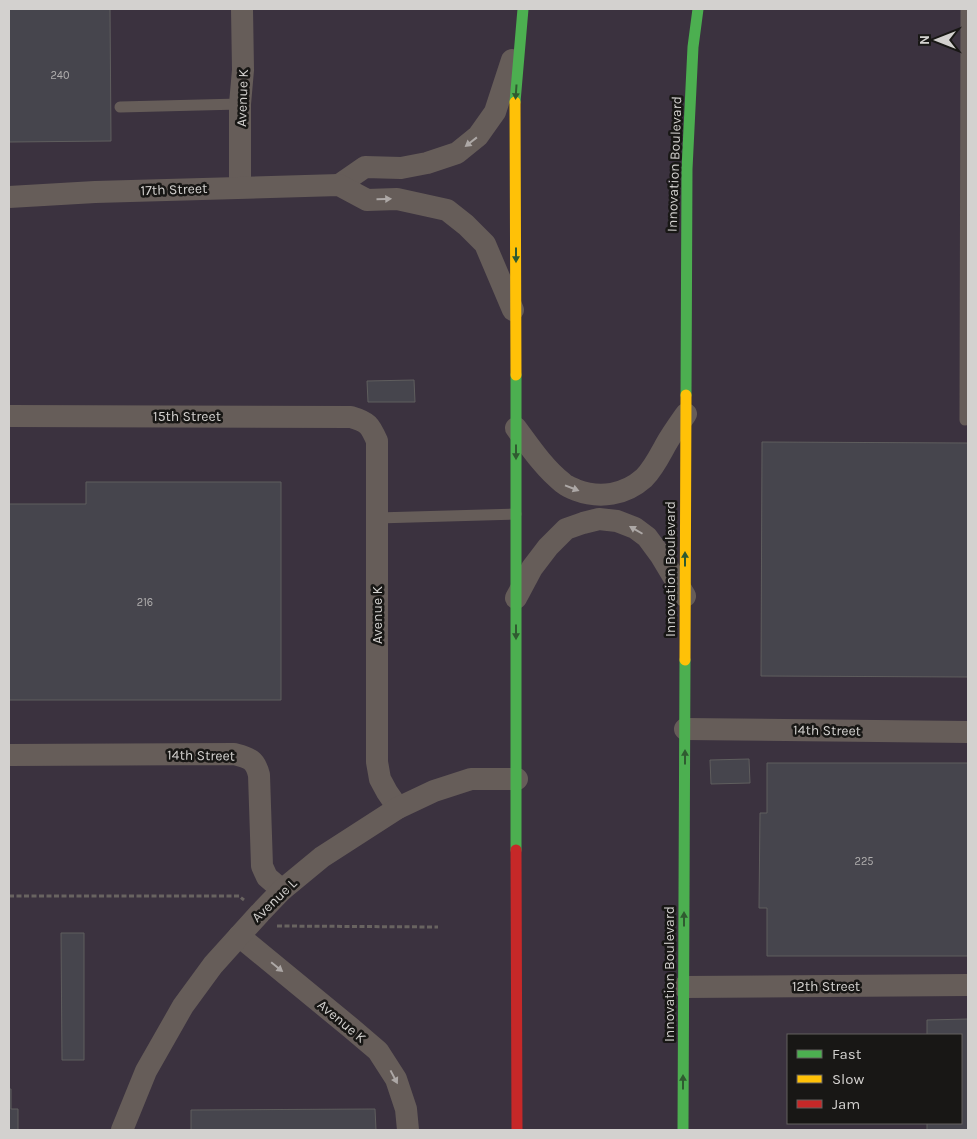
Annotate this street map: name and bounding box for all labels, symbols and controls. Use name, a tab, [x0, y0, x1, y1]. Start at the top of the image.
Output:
north arrow	[912, 15, 962, 65]
text: N	[916, 35, 933, 45]
street label: Avenue K	[233, 68, 252, 127]
house number: 240	[50, 69, 70, 82]
one-way arrow	[512, 85, 520, 101]
street label: Innovation Boulevard	[664, 96, 685, 232]
one-way arrow	[465, 136, 478, 147]
street label: 17th Street	[140, 180, 208, 199]
one-way arrow	[376, 195, 392, 203]
one-way arrow	[512, 247, 520, 263]
street label: 15th Street	[153, 408, 221, 425]
one-way arrow	[512, 444, 520, 460]
one-way arrow	[565, 485, 580, 492]
street label: Innovation Boulevard	[662, 501, 679, 637]
one-way arrow	[629, 526, 643, 535]
one-way arrow	[681, 551, 689, 567]
street label: Avenue K	[369, 586, 386, 644]
house number: 216	[137, 596, 153, 609]
one-way arrow	[512, 624, 520, 640]
street label: 14th Street	[793, 721, 861, 740]
street label: 14th Street	[167, 746, 235, 765]
one-way arrow	[681, 748, 689, 764]
house number: 225	[855, 855, 873, 868]
street label: Avenue L	[248, 875, 301, 926]
street label: Innovation Boulevard	[661, 906, 678, 1042]
one-way arrow	[680, 911, 688, 927]
one-way arrow	[270, 962, 283, 973]
street label: 12th Street	[792, 978, 860, 995]
street label: Avenue K	[314, 996, 370, 1047]
legend	[787, 1034, 962, 1124]
text: Fast	[832, 1045, 862, 1063]
one-way arrow	[390, 1070, 398, 1085]
text: Slow	[832, 1070, 864, 1088]
one-way arrow	[679, 1073, 687, 1089]
text: Jam	[832, 1095, 860, 1113]

